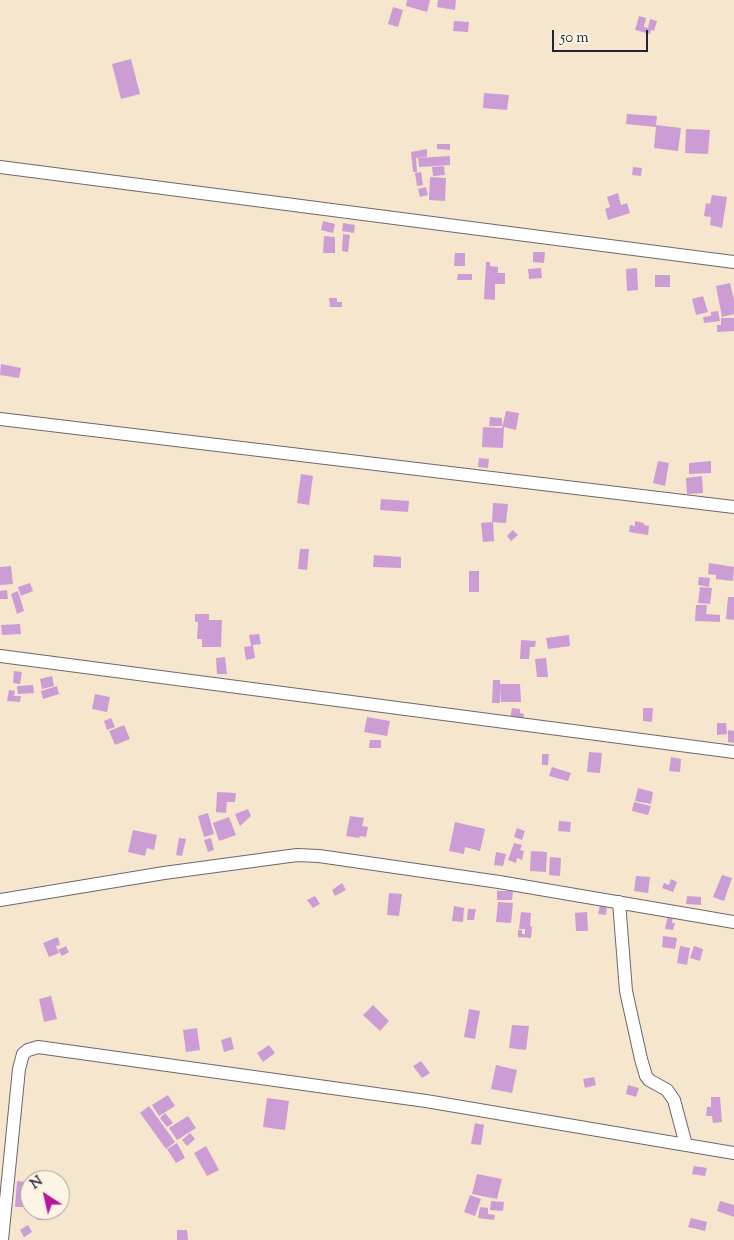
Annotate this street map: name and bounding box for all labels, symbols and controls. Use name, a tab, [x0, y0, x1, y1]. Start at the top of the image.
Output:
scale bar	[554, 20, 650, 52]
text: 50 m	[560, 28, 589, 49]
north arrow	[20, 1170, 70, 1220]
text: N	[27, 1172, 47, 1195]

